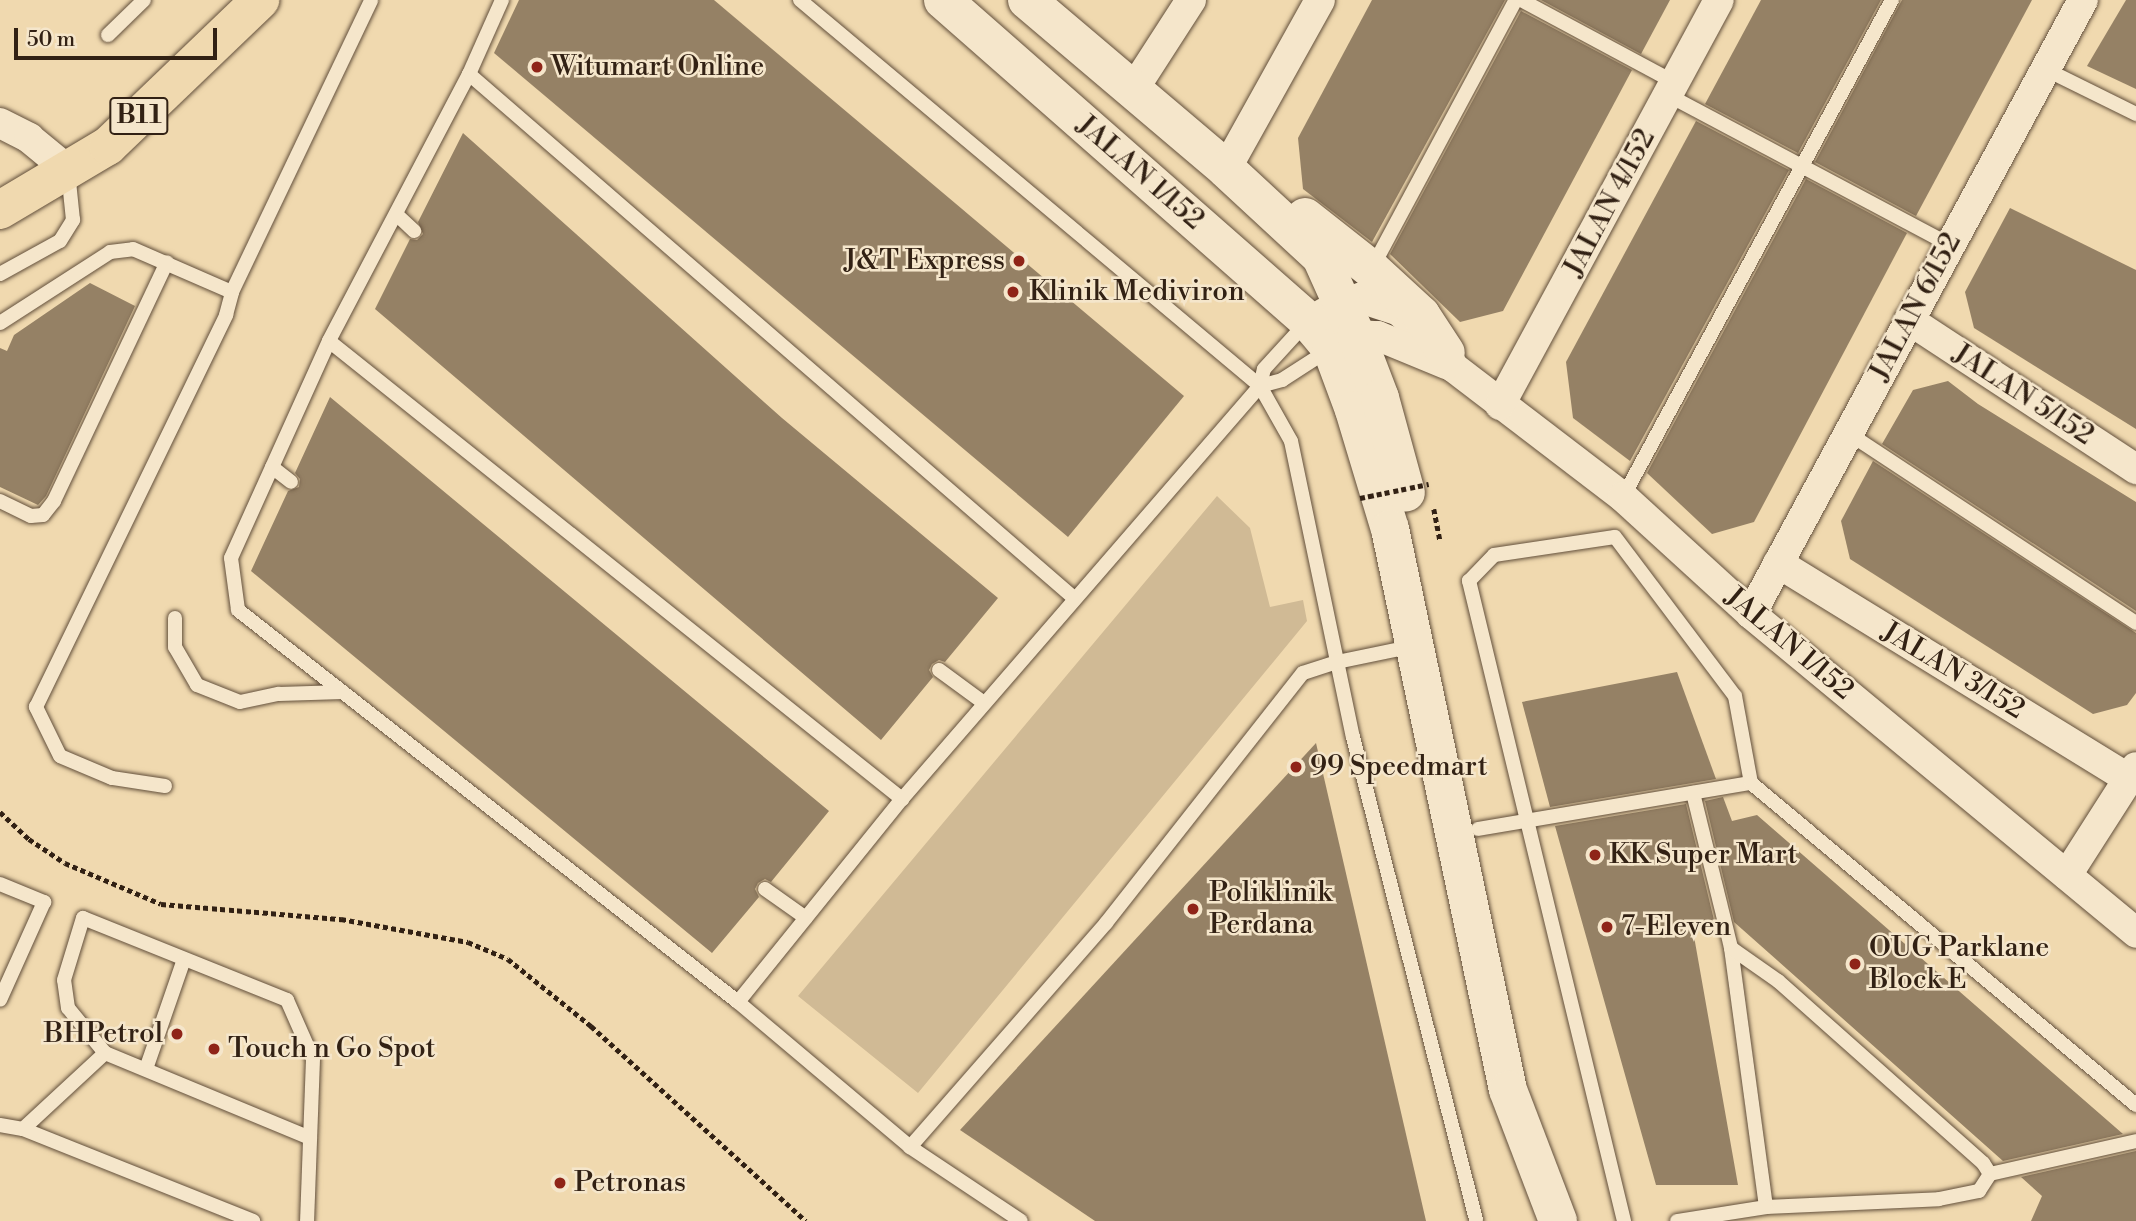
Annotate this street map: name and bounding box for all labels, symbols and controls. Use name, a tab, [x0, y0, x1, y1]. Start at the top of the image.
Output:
scale bar	[18, 14, 220, 58]
text: 50 m	[27, 27, 75, 53]
place label: Witumart Online	[551, 50, 764, 84]
marker: Witumart Online	[529, 59, 545, 75]
road number: B11	[109, 94, 169, 139]
street label: JALAN 1/152	[1070, 109, 1210, 237]
street label: JALAN 4/152	[1557, 124, 1663, 282]
street label: JALAN 6/152	[1863, 228, 1969, 386]
place label: J&T Express	[844, 244, 1005, 278]
marker: J&T Express	[1011, 253, 1027, 269]
place label: Klinik Mediviron	[1029, 275, 1245, 309]
marker: Klinik Mediviron	[1003, 282, 1023, 302]
street label: JALAN 5/152	[1946, 337, 2100, 453]
street label: JALAN 1/152	[1718, 581, 1860, 707]
street label: JALAN 3/152	[1875, 615, 2031, 727]
place label: 99 Speedmart	[1310, 750, 1488, 784]
marker: 99 Speedmart	[1288, 759, 1304, 775]
place label: KK Super Mart	[1609, 838, 1798, 872]
marker: KK Super Mart	[1587, 847, 1603, 863]
place label: Poliklinik Perdana	[1209, 876, 1332, 942]
marker: Poliklinik Perdana	[1183, 899, 1203, 919]
place label: 7-Eleven	[1621, 910, 1731, 944]
marker: 7-Eleven	[1599, 919, 1615, 935]
place label: OUG Parklane Block E	[1869, 931, 2049, 997]
marker: OUG Parklane Block E	[1847, 956, 1863, 972]
place label: BHPetrol	[44, 1017, 163, 1051]
marker: BHPetrol	[169, 1026, 185, 1042]
place label: Touch n Go Spot	[228, 1032, 436, 1066]
marker: Touch n Go Spot	[206, 1041, 222, 1057]
place label: Petronas	[574, 1166, 686, 1200]
marker: Petronas	[552, 1175, 568, 1191]

